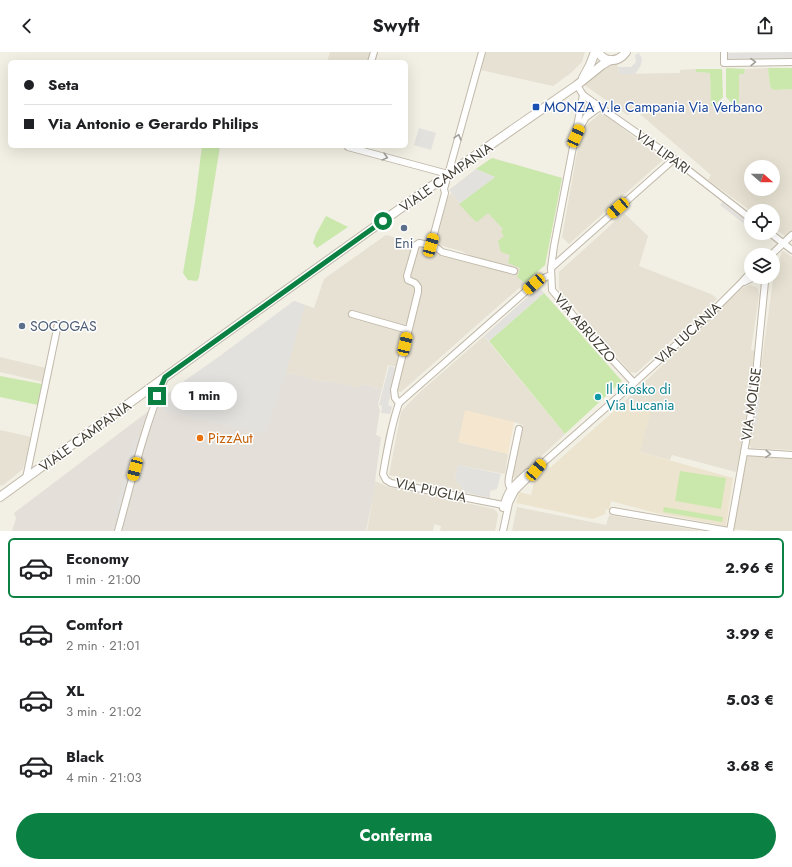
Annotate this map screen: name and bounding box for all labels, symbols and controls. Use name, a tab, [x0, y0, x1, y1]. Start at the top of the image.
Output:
text: Swyft	[373, 13, 419, 39]
icon: back	[16, 15, 38, 37]
icon: share	[754, 15, 776, 37]
one-way arrow	[750, 58, 756, 66]
text: Seta	[48, 74, 79, 96]
place label: MONZA V.le Campania Via Verbano	[544, 97, 763, 117]
marker: MONZA V.le Campania Via Verbano	[531, 102, 541, 112]
text: Via Antonio e Gerardo Philips	[48, 113, 258, 135]
car	[566, 123, 586, 149]
street label: VIA LIPARI	[632, 125, 694, 179]
one-way arrow	[454, 134, 462, 140]
street label: VIALE CAMPANIA	[395, 137, 497, 217]
one-way arrow	[381, 152, 388, 161]
north arrow	[744, 160, 780, 196]
map controls	[744, 160, 780, 284]
car	[605, 196, 631, 220]
button: locate	[744, 204, 780, 240]
route start	[374, 212, 392, 230]
marker: Eni	[399, 223, 409, 233]
car	[422, 232, 440, 258]
place label: Eni	[395, 233, 413, 253]
button: layers	[744, 248, 780, 284]
car	[521, 272, 547, 296]
street label: VIA ABRUZZO	[549, 289, 621, 367]
street label: VIA LUCANIA	[651, 297, 726, 369]
place label: SOCOGAS	[30, 316, 97, 336]
marker: SOCOGAS	[17, 321, 27, 331]
car	[396, 331, 414, 357]
street label: VIA MOLISE	[736, 366, 766, 442]
place label: Il Kiosko di Via Lucania	[606, 379, 674, 415]
callout: 1 min	[171, 382, 237, 410]
text: 1 min	[188, 386, 220, 405]
route end	[148, 387, 166, 405]
marker: Il Kiosko di Via Lucania	[593, 392, 603, 402]
street label: VIALE CAMPANIA	[35, 395, 136, 476]
place label: PizzAut	[208, 428, 253, 448]
marker: PizzAut	[195, 433, 205, 443]
one-way arrow	[765, 449, 771, 458]
car	[126, 456, 144, 482]
car	[524, 457, 548, 483]
street label: VIA PUGLIA	[394, 473, 469, 507]
text: Economy	[66, 548, 129, 570]
icon: car	[18, 550, 54, 586]
text: 2.96 €	[725, 557, 774, 579]
text: 1 min · 21:00	[66, 570, 141, 589]
text: Comfort	[66, 614, 123, 636]
icon: car	[18, 616, 54, 652]
text: 3.99 €	[726, 623, 774, 645]
text: 2 min · 21:01	[66, 636, 140, 655]
text: XL	[66, 680, 84, 702]
icon: car	[18, 682, 54, 718]
text: 5.03 €	[726, 689, 774, 711]
text: 3 min · 21:02	[66, 702, 141, 721]
text: Black	[66, 746, 104, 768]
icon: car	[18, 748, 54, 784]
text: 3.68 €	[726, 755, 774, 777]
text: 4 min · 21:03	[66, 768, 142, 787]
button: Conferma	[16, 813, 776, 859]

